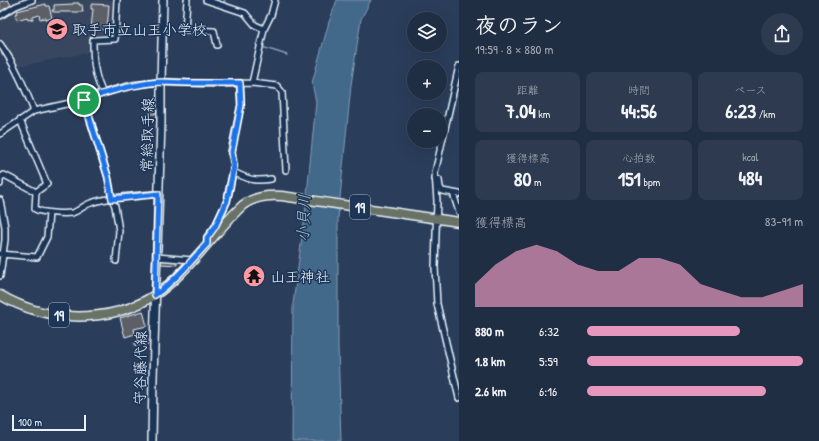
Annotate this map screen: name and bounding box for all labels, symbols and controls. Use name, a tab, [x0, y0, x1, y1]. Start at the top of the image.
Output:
text: 夜のラン	[475, 10, 563, 40]
map controls	[407, 12, 447, 148]
button: layers	[407, 12, 447, 52]
button: share	[761, 13, 803, 55]
school or university icon: 取手市立山王小学校	[44, 16, 70, 42]
place label: 取手市立山王小学校	[72, 19, 207, 40]
text: 19:59 · 8 × 880 m	[475, 40, 553, 58]
button: +	[407, 60, 447, 100]
pin	[67, 83, 101, 117]
text: 距離	[517, 83, 539, 97]
text: 時間	[628, 83, 650, 97]
text: ペース	[734, 83, 767, 97]
icon: arrive	[73, 89, 95, 111]
street label: 常総取手線	[136, 97, 158, 173]
text: 7.04	[505, 97, 536, 124]
text: 44:56	[621, 97, 657, 124]
text: 6:23	[725, 97, 756, 124]
text: km	[536, 107, 550, 121]
text: /km	[756, 107, 775, 121]
button: −	[407, 108, 447, 148]
text: kcal	[742, 150, 758, 164]
text: 獲得標高	[506, 151, 550, 165]
text: 心拍数	[622, 151, 655, 165]
text: 484	[738, 164, 762, 191]
text: 80	[514, 165, 531, 192]
text: 151	[618, 165, 641, 192]
text: m	[531, 175, 541, 189]
text: bpm	[641, 175, 660, 189]
water label: 小貝川	[291, 194, 315, 242]
road number: 19	[350, 195, 370, 219]
text: 83–91 m	[765, 212, 803, 230]
text: 獲得標高	[475, 213, 527, 231]
temple icon: 山王神社	[241, 263, 267, 289]
place label: 山王神社	[270, 266, 330, 287]
road number: 19	[49, 303, 69, 327]
text: 880 m	[475, 322, 504, 340]
text: 6:32	[539, 322, 559, 340]
street label: 守谷藤代線	[129, 330, 151, 406]
text: 1.8 km	[475, 352, 505, 370]
text: 5:59	[539, 352, 558, 370]
text: 2.6 km	[475, 382, 506, 400]
text: 6:16	[539, 382, 557, 400]
scale bar	[12, 413, 86, 432]
text: 100 m	[18, 415, 42, 429]

